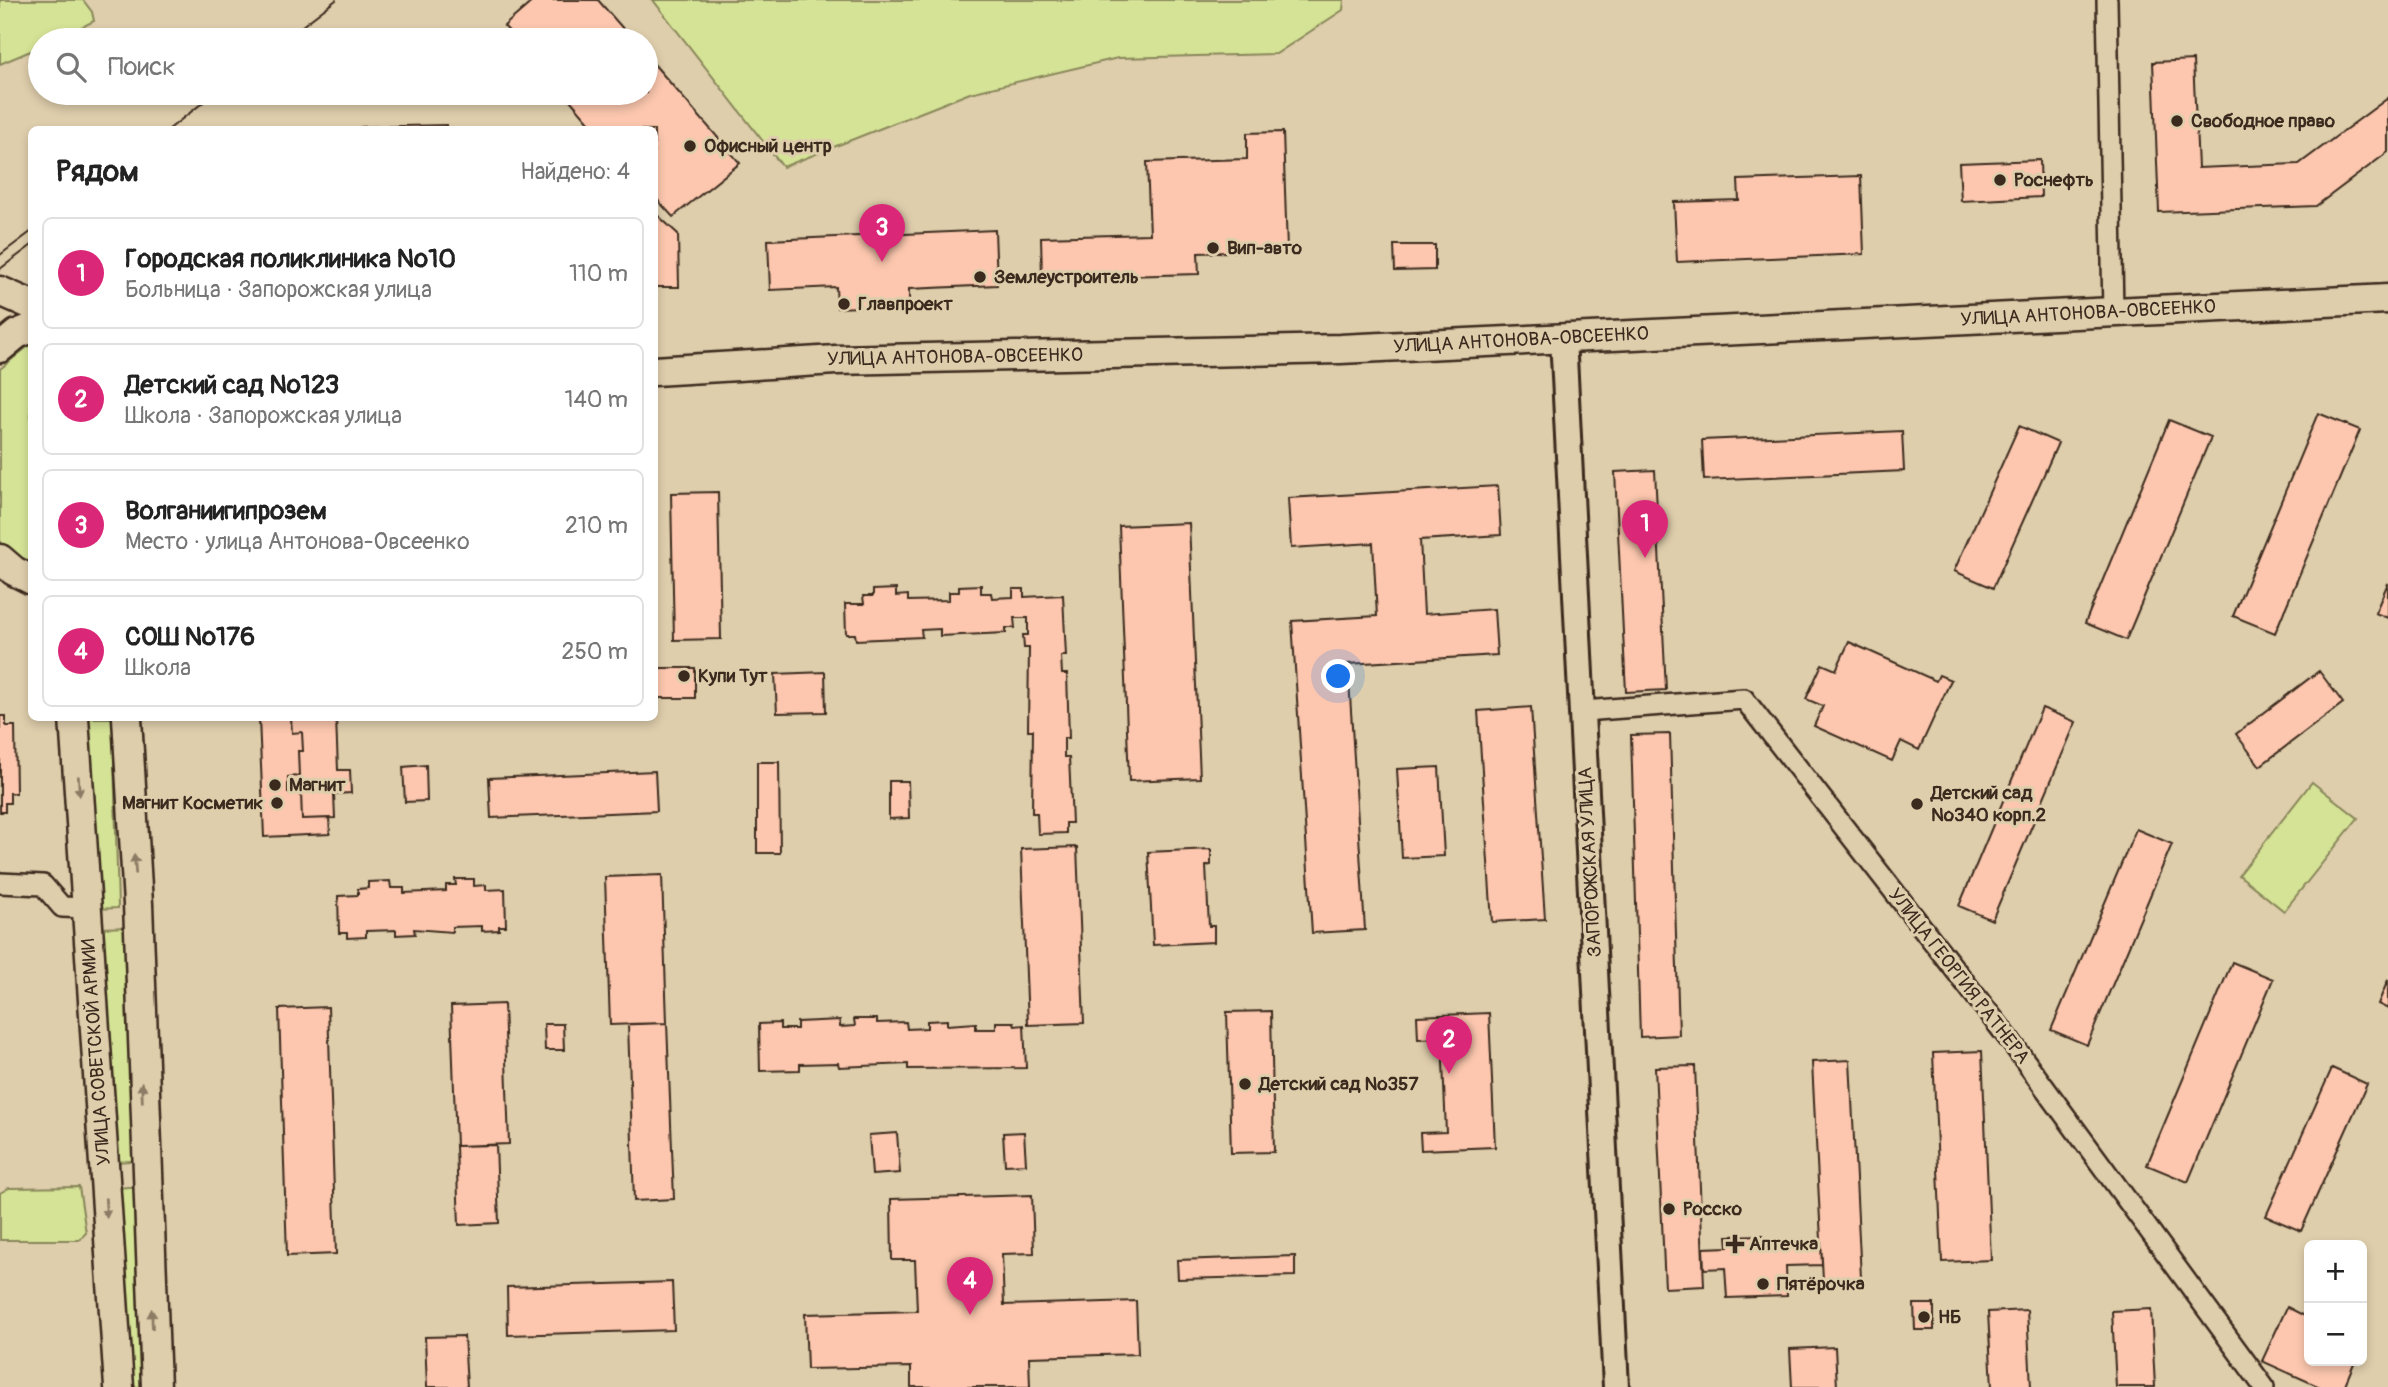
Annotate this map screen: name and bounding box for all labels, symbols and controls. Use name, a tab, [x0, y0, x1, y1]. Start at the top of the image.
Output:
search box	[28, 28, 658, 105]
icon: search	[52, 48, 90, 86]
text: Поиск	[108, 51, 176, 83]
place label: Свободное право	[2191, 109, 2336, 133]
marker: Свободное право	[2169, 113, 2185, 129]
place label: Офисный центр	[704, 134, 832, 158]
marker: Офисный центр	[682, 138, 698, 154]
text: Рядом	[56, 153, 139, 190]
text: Найдено: 4	[520, 157, 630, 186]
place label: Роснефть	[2014, 168, 2094, 192]
marker: Роснефть	[1992, 172, 2008, 188]
pin: 3	[859, 204, 905, 262]
place label: Вип-авто	[1227, 236, 1303, 260]
marker: Вип-авто	[1205, 240, 1221, 256]
text: Городская поликлиника №10	[125, 243, 456, 275]
text: 1	[77, 259, 86, 288]
text: 110 m	[569, 259, 628, 288]
place label: Землеустроитель	[994, 265, 1139, 289]
marker: Землеустроитель	[972, 269, 988, 285]
text: Больница · Запорожская улица	[125, 275, 432, 304]
place label: Главпроект	[858, 292, 953, 316]
street label: УЛИЦА АНТОНОВА-ОВСЕЕНКО	[1960, 294, 2216, 332]
marker: Главпроект	[836, 296, 852, 312]
street label: УЛИЦА АНТОНОВА-ОВСЕЕНКО	[1393, 321, 1649, 359]
street label: УЛИЦА АНТОНОВА-ОВСЕЕНКО	[827, 343, 1083, 371]
text: Детский сад №123	[125, 369, 339, 401]
text: 2	[75, 385, 87, 414]
text: 140 m	[565, 385, 628, 414]
text: Школа · Запорожская улица	[125, 401, 402, 430]
text: Волганиигипрозем	[125, 495, 327, 527]
pin: 1	[1622, 500, 1668, 558]
text: 3	[75, 511, 87, 540]
text: 210 m	[565, 511, 628, 540]
text: Место · улица Антонова-Овсеенко	[125, 527, 470, 556]
text: СОШ №176	[125, 621, 255, 653]
text: 4	[74, 637, 88, 666]
text: 250 m	[562, 637, 628, 666]
text: Школа	[125, 653, 191, 682]
your location	[1321, 659, 1355, 693]
place label: Купи Тут	[698, 664, 768, 688]
marker: Купи Тут	[676, 668, 692, 684]
street label: ЗАПОРОЖСКАЯ УЛИЦА	[1573, 766, 1607, 958]
place label: Магнит	[289, 773, 346, 797]
one-way arrow	[74, 775, 85, 797]
marker: Магнит	[267, 777, 283, 793]
place label: Детский сад №340 корп.2	[1930, 781, 2047, 827]
place label: Магнит Косметик	[122, 791, 263, 815]
marker: Магнит Косметик	[269, 795, 285, 811]
marker: Детский сад №340 корп.2	[1909, 796, 1925, 812]
one-way arrow	[129, 853, 140, 875]
street label: УЛИЦА ГЕОРГИЯ РАТНЕРА	[1883, 883, 2035, 1069]
street label: УЛИЦА СОВЕТСКОЙ АРМИИ	[76, 938, 116, 1166]
pin: 2	[1426, 1016, 1472, 1074]
place label: Детский сад №357	[1258, 1072, 1419, 1096]
marker: Детский сад №357	[1237, 1076, 1253, 1092]
one-way arrow	[137, 1080, 148, 1102]
one-way arrow	[101, 1197, 112, 1219]
place label: Росско	[1683, 1197, 1743, 1221]
marker: Росско	[1661, 1201, 1677, 1217]
place label: Аптечка	[1749, 1232, 1818, 1256]
marker: Аптечка	[1727, 1236, 1743, 1252]
map controls	[2304, 1240, 2367, 1366]
button: +	[2304, 1240, 2367, 1303]
pin: 4	[947, 1257, 993, 1315]
place label: Пятёрочка	[1777, 1272, 1865, 1296]
marker: Пятёрочка	[1755, 1276, 1771, 1292]
button: −	[2304, 1303, 2367, 1366]
place label: НБ	[1938, 1305, 1961, 1329]
one-way arrow	[147, 1308, 158, 1330]
marker: НБ	[1916, 1309, 1932, 1325]

